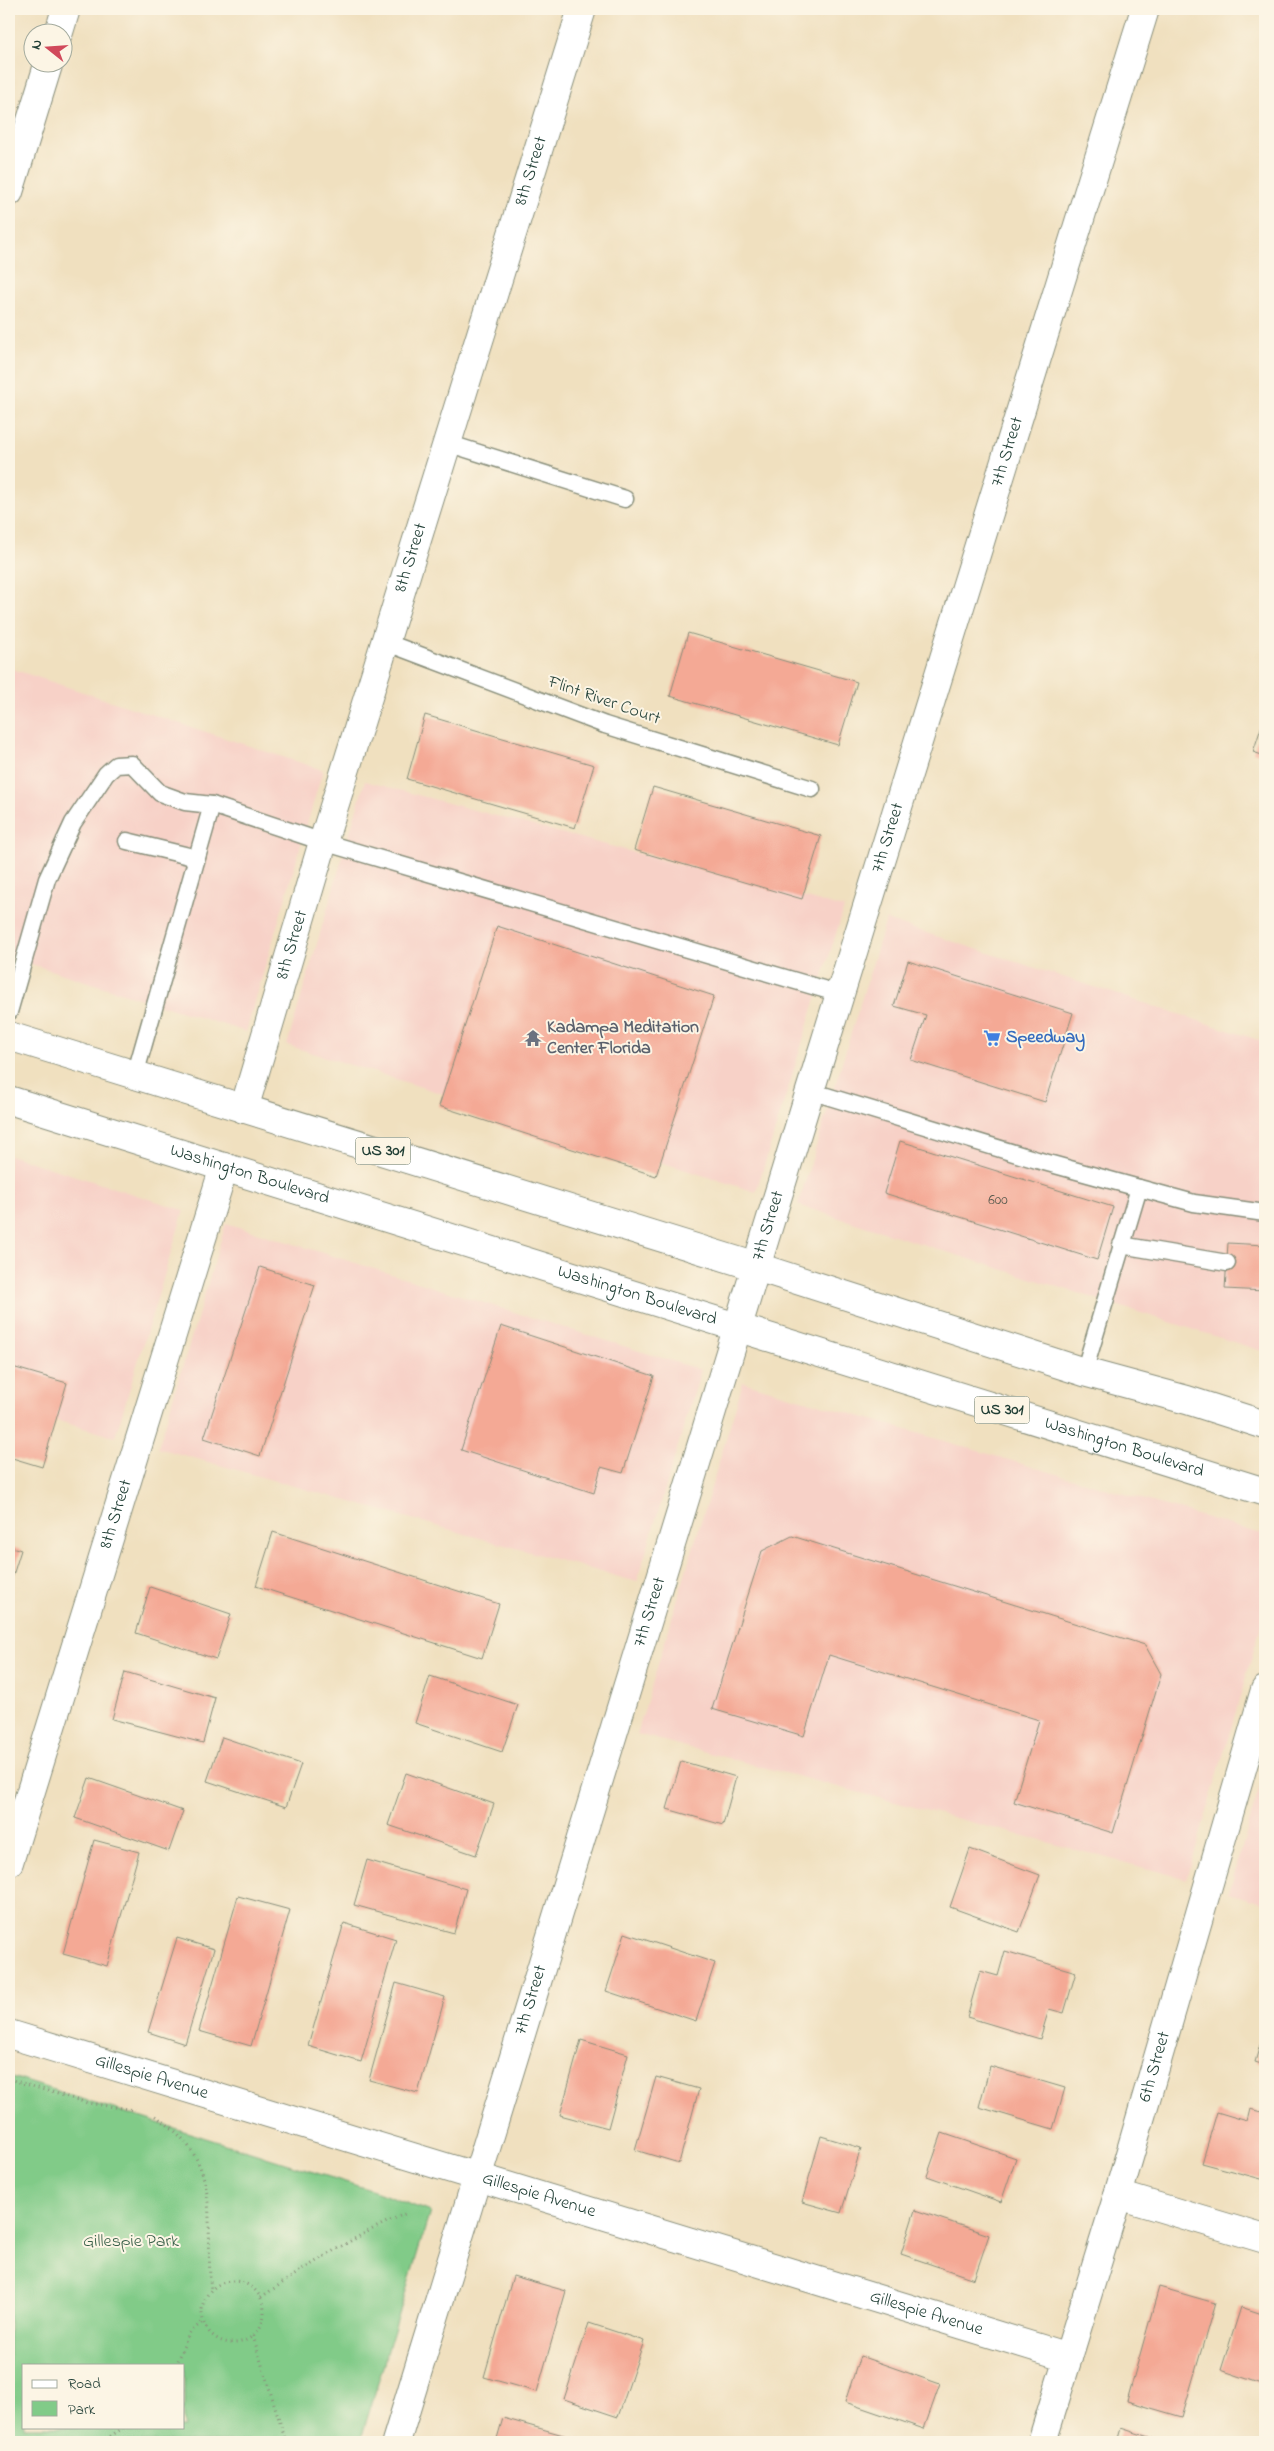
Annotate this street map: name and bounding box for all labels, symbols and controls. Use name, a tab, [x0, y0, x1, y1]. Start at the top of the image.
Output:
north arrow	[22, 22, 72, 72]
text: N	[26, 37, 48, 52]
street label: 8th Street	[509, 133, 555, 209]
street label: 7th Street	[985, 414, 1031, 490]
street label: 8th Street	[388, 520, 434, 596]
street label: Flint River Court	[543, 669, 664, 732]
street label: 7th Street	[865, 800, 911, 876]
street label: 8th Street	[270, 907, 315, 983]
place label: Kadampa Meditation Center Florida	[547, 1015, 699, 1062]
place label: Speedway	[1006, 1025, 1085, 1052]
temple icon: Kadampa Meditation Center Florida	[523, 1028, 543, 1048]
supermarket icon: Speedway	[982, 1028, 1002, 1048]
street label: Washington Boulevard	[167, 1138, 333, 1212]
road number: US 301	[356, 1138, 410, 1164]
street label: 7th Street	[746, 1188, 792, 1264]
house number: 600	[988, 1189, 1008, 1211]
street label: Washington Boulevard	[554, 1259, 720, 1333]
road number: US 301	[974, 1396, 1030, 1424]
street label: Washington Boulevard	[1041, 1411, 1207, 1485]
street label: 8th Street	[94, 1476, 140, 1552]
street label: 7th Street	[627, 1574, 673, 1650]
street label: 7th Street	[508, 1962, 554, 2038]
street label: 6th Street	[1133, 2028, 1178, 2105]
street label: Gillespie Avenue	[92, 2048, 212, 2107]
street label: Gillespie Avenue	[479, 2166, 600, 2225]
park label: Gillespie Park	[83, 2229, 179, 2255]
street label: Gillespie Avenue	[866, 2284, 987, 2344]
legend	[22, 2364, 185, 2428]
text: Road	[68, 2373, 101, 2395]
text: Park	[68, 2399, 96, 2421]

